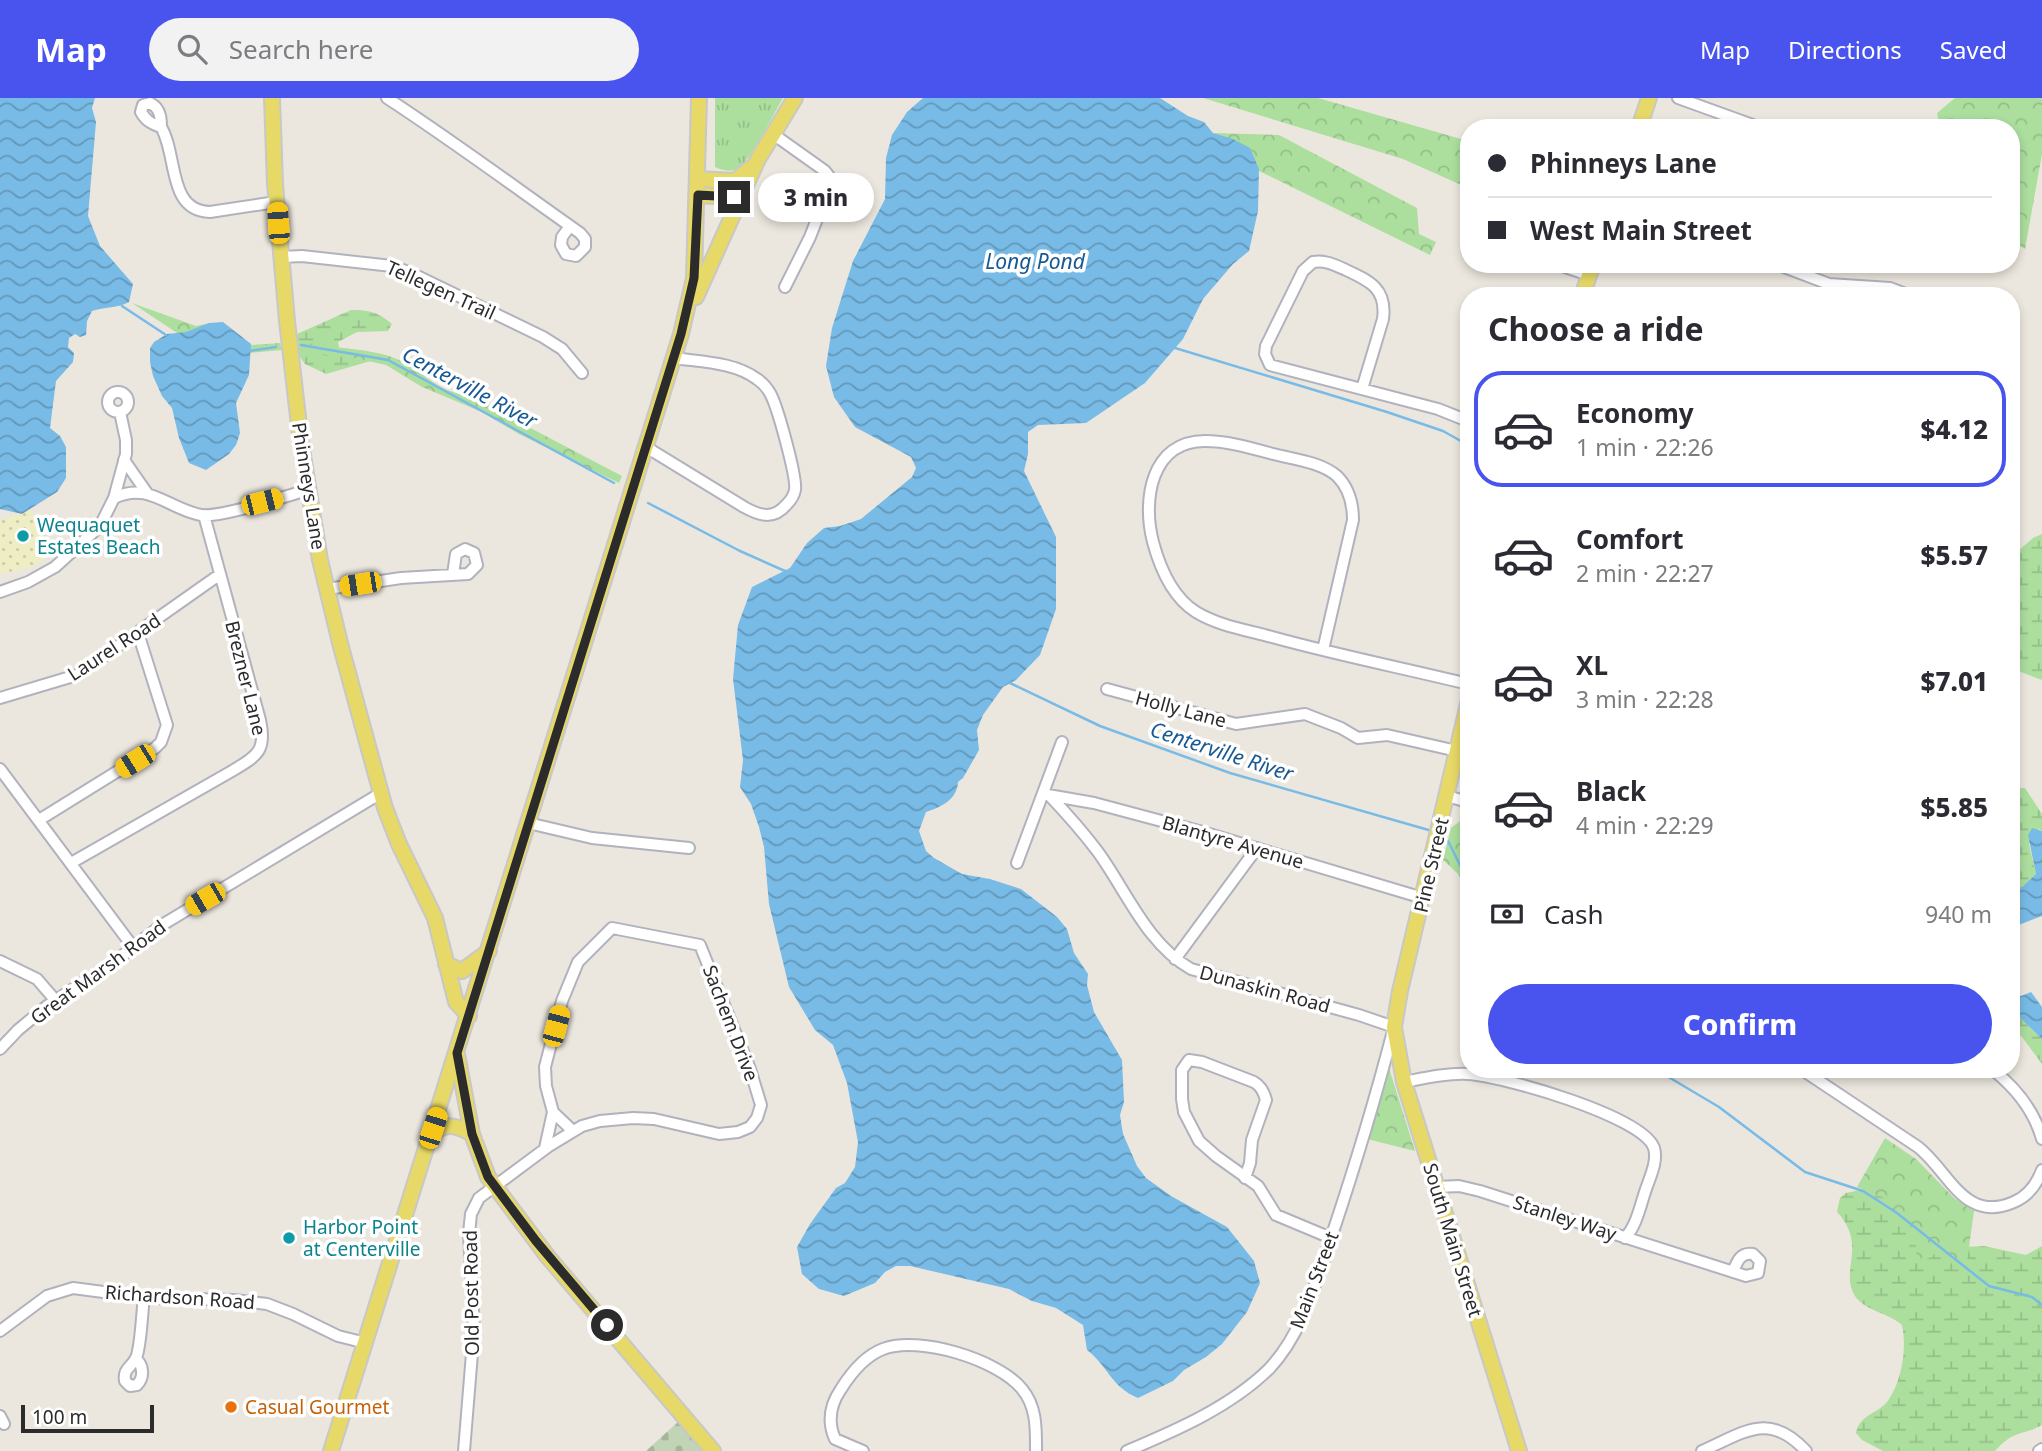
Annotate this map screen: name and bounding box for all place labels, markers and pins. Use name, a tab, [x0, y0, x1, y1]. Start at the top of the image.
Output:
place label: Wequaquet Estates Beach	[37, 512, 160, 560]
marker: Wequaquet Estates Beach	[15, 528, 31, 544]
place label: Harbor Point at Centerville	[303, 1214, 420, 1262]
marker: Harbor Point at Centerville	[281, 1230, 297, 1246]
place label: Casual Gourmet	[245, 1394, 389, 1420]
marker: Casual Gourmet	[223, 1399, 239, 1415]

